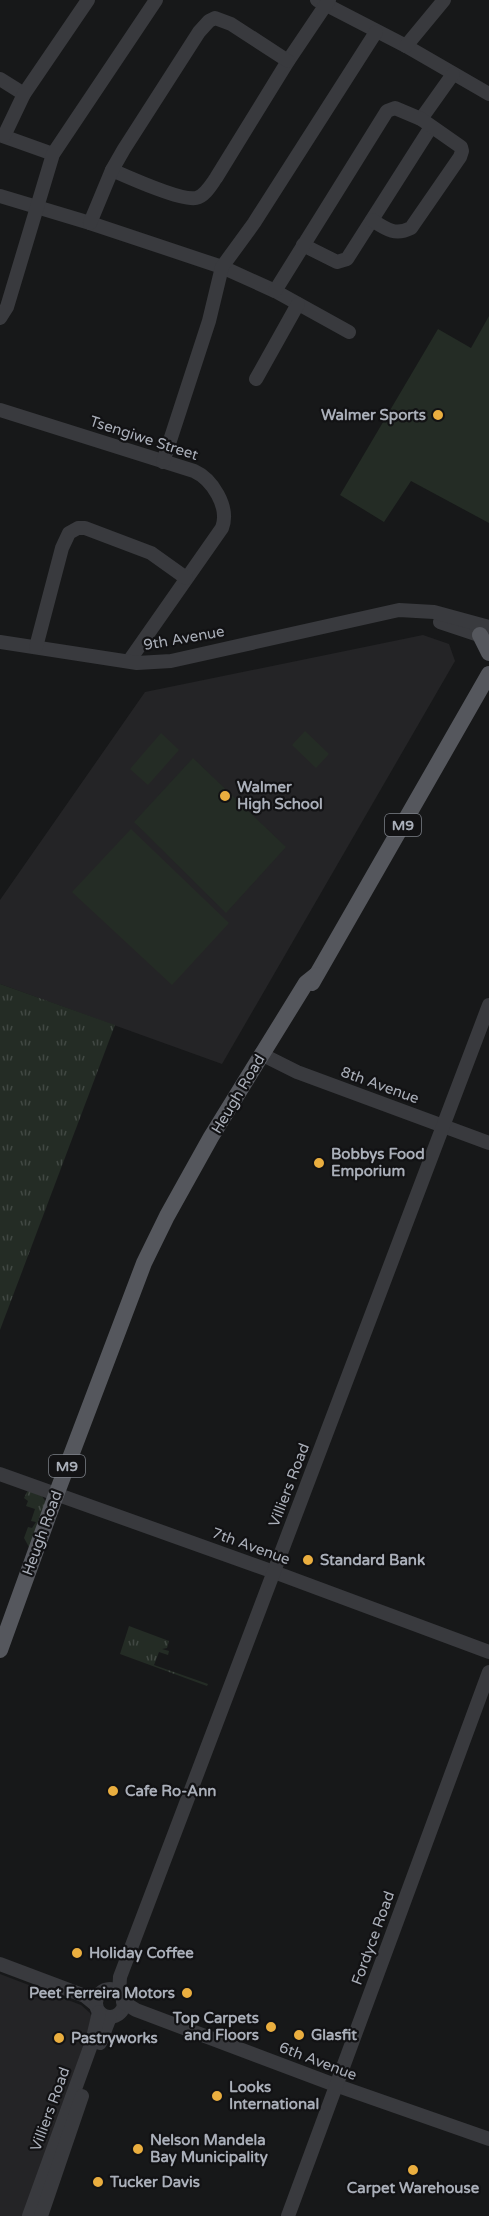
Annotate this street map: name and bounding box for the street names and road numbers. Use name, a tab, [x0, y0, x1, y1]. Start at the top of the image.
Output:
street label: Tsengiwe Street	[87, 412, 201, 464]
street label: 9th Avenue	[142, 622, 226, 654]
road number: M9	[385, 814, 421, 836]
street label: Heugh Road	[207, 1051, 269, 1137]
street label: 8th Avenue	[338, 1063, 422, 1107]
street label: Villiers Road	[265, 1441, 313, 1529]
road number: M9	[49, 1455, 85, 1477]
street label: Heugh Road	[18, 1488, 66, 1578]
street label: 7th Avenue	[209, 1524, 293, 1568]
street label: Fordyce Road	[348, 1889, 398, 1987]
street label: 6th Avenue	[277, 2038, 359, 2084]
street label: Villiers Road	[26, 2064, 74, 2154]

